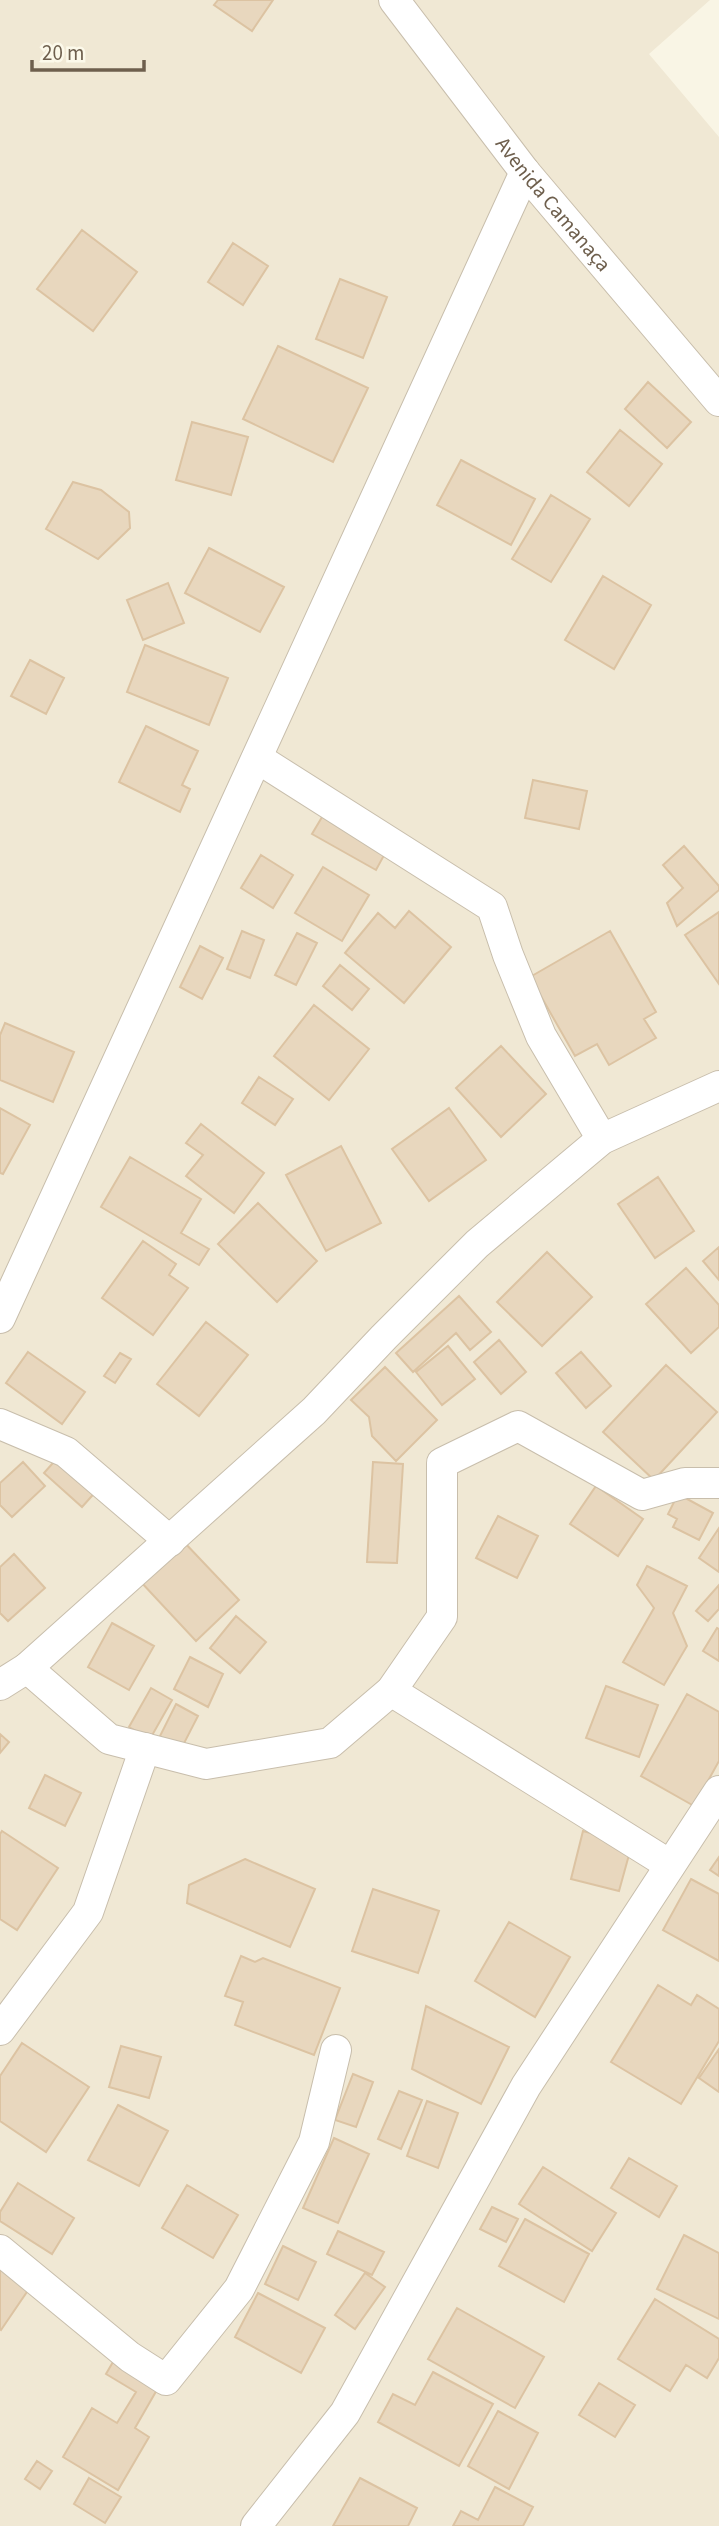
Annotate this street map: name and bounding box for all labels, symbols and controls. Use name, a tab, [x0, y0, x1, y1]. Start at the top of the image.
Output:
scale bar	[32, 28, 144, 72]
text: 20 m	[42, 38, 84, 68]
street label: Avenida Camanaça	[488, 130, 618, 278]

